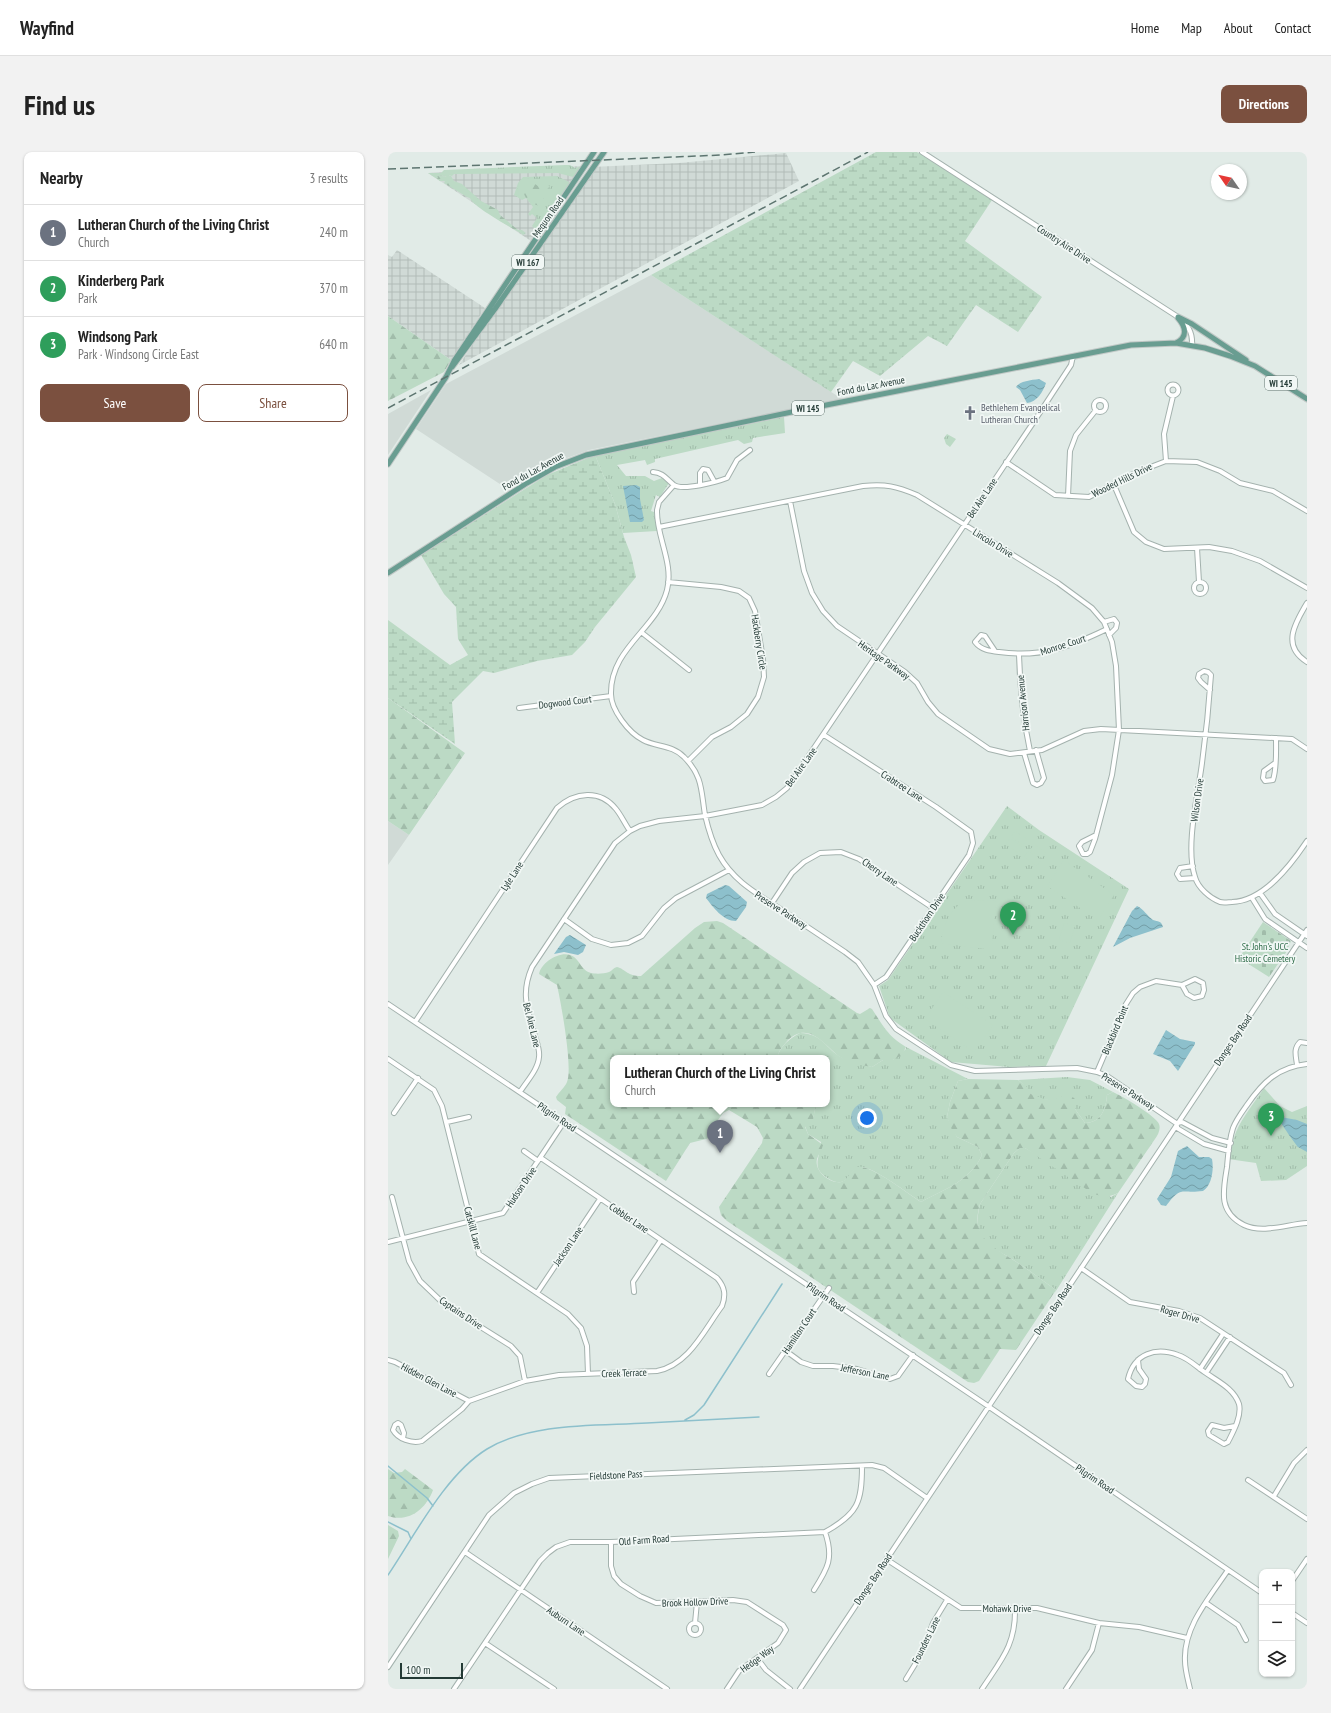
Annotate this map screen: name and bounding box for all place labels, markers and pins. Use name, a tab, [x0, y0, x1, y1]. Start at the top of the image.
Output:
place label: Bethlehem Evangelical Lutheran Church	[981, 401, 1061, 426]
church icon: Bethlehem Evangelical Lutheran Church	[962, 405, 978, 421]
pin: 2	[1000, 902, 1026, 935]
pin: 3	[1258, 1103, 1284, 1136]
pin: 1	[707, 1120, 733, 1153]

